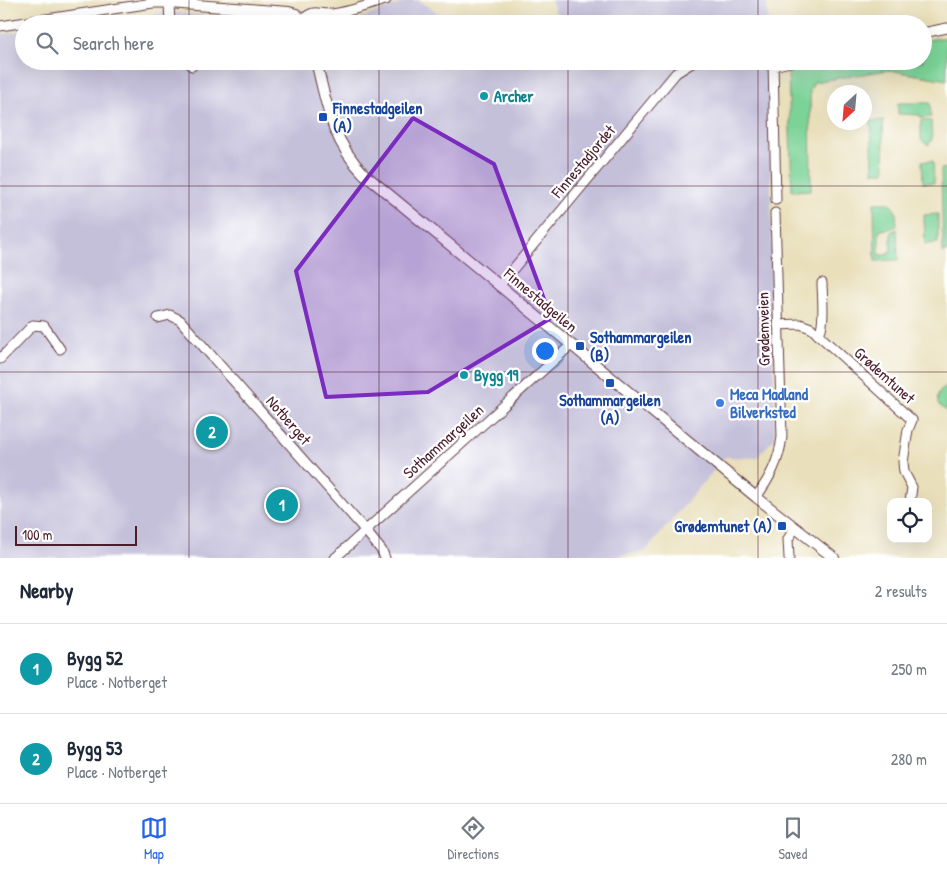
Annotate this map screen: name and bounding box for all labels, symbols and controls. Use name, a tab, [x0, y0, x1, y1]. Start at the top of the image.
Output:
search box	[15, 15, 932, 70]
icon: search	[33, 29, 61, 57]
text: Search here	[73, 30, 154, 56]
place label: Archer	[494, 85, 534, 107]
north arrow	[827, 85, 872, 130]
marker: Archer	[478, 90, 490, 102]
place label: Finnestadgeilen (A)	[332, 97, 423, 137]
marker: Finnestadgeilen (A)	[317, 111, 329, 123]
street label: Finnestadjordet	[545, 119, 620, 203]
street label: Finnestadgeilen	[499, 262, 582, 337]
street label: Grødemveien	[751, 292, 775, 366]
place label: Sothammargeilen (B)	[590, 326, 691, 366]
your location	[532, 338, 558, 364]
marker: Sothammargeilen (B)	[574, 340, 586, 352]
street label: Grødemtunet	[850, 342, 921, 409]
place label: Bygg 19	[474, 364, 519, 387]
marker: Bygg 19	[458, 369, 470, 381]
marker: Sothammargeilen (A)	[604, 377, 616, 389]
place label: Meca Madland Bilverksted	[730, 383, 809, 423]
place label: Sothammargeilen (A)	[559, 389, 661, 429]
street label: Notberget	[261, 391, 317, 450]
marker: Meca Madland Bilverksted	[714, 397, 726, 409]
street label: Sothammargeilen	[398, 399, 488, 483]
pin: 2	[196, 413, 228, 451]
pin: 1	[266, 486, 298, 524]
map controls	[887, 498, 932, 543]
button: locate	[887, 498, 932, 543]
place label: Grødemtunet (A)	[674, 515, 772, 537]
marker: Grødemtunet (A)	[776, 520, 788, 532]
scale bar	[15, 523, 138, 546]
text: 100 m	[22, 525, 52, 544]
text: Nearby	[20, 576, 73, 605]
text: 2 results	[875, 580, 927, 602]
text: Bygg 52	[67, 645, 123, 671]
text: 1	[33, 658, 39, 680]
text: 250 m	[891, 658, 927, 680]
text: Place · Notberget	[67, 671, 167, 693]
text: Bygg 53	[67, 735, 123, 761]
text: 2	[32, 748, 40, 770]
text: 280 m	[891, 748, 927, 770]
text: Place · Notberget	[67, 761, 167, 783]
tab: Map	[140, 814, 168, 863]
tab: Directions	[447, 814, 499, 863]
tab: Saved	[779, 814, 807, 863]

